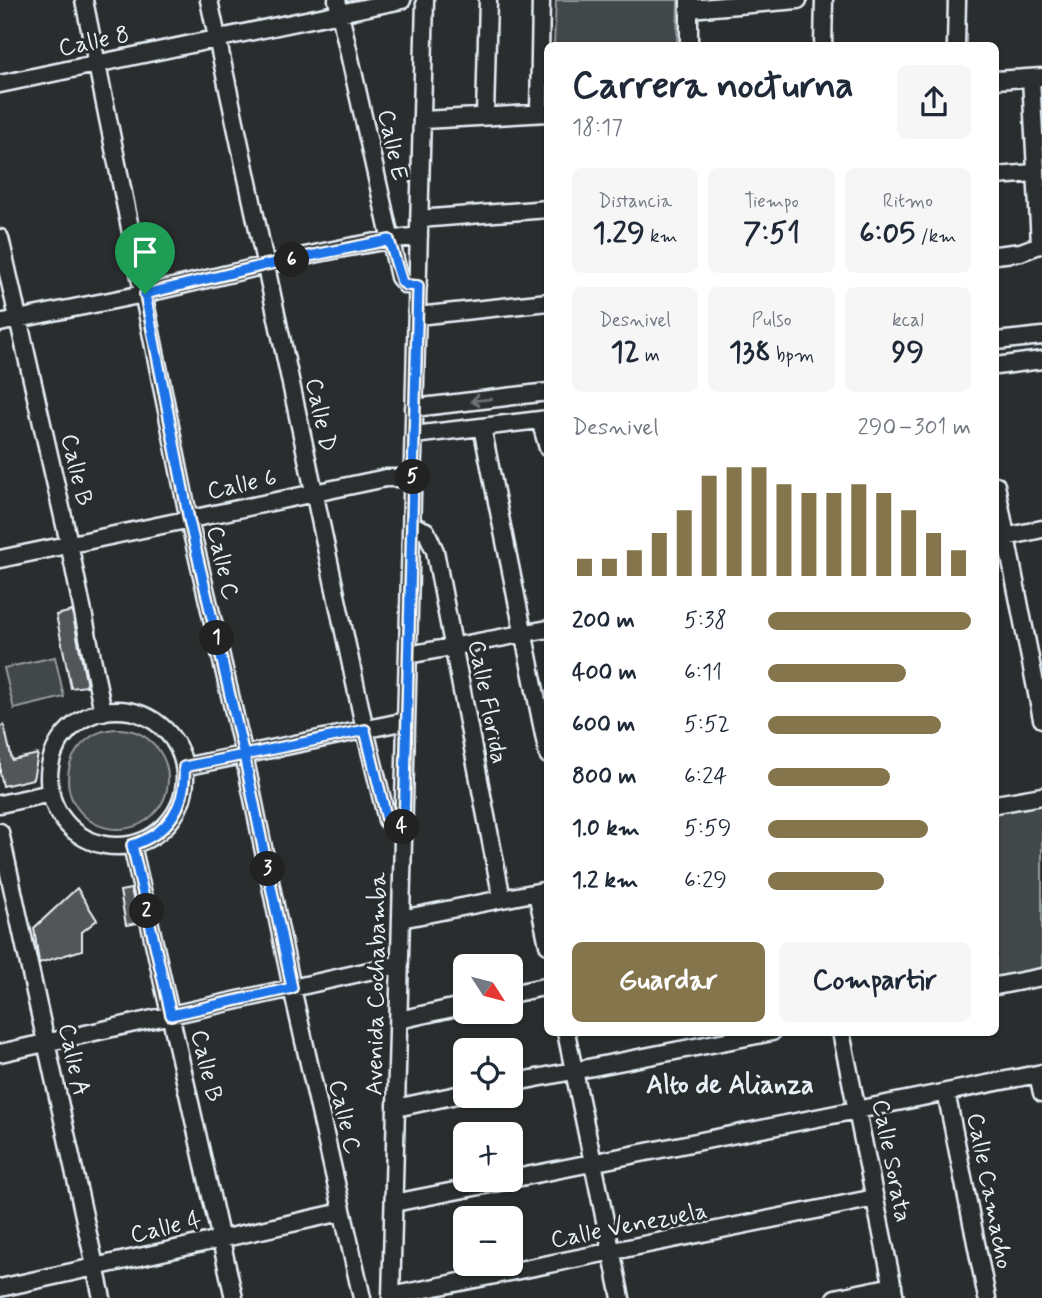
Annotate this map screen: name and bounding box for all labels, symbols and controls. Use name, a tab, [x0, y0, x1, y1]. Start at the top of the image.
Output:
street label: Calle 8	[56, 19, 132, 65]
text: Carrera nocturna	[572, 62, 854, 111]
button: share	[897, 65, 971, 139]
street label: Calle E	[369, 107, 415, 184]
text: 18:17	[572, 113, 623, 143]
text: Distancia	[598, 189, 672, 214]
text: Tiempo	[744, 189, 799, 214]
text: Ritmo	[883, 189, 933, 214]
text: 1.29	[593, 214, 645, 253]
text: 7:51	[743, 214, 800, 253]
text: 6:05	[859, 214, 915, 253]
pin	[115, 222, 175, 294]
text: km	[645, 224, 678, 249]
text: /km	[915, 224, 956, 249]
icon: arrive	[126, 233, 164, 271]
pin: 6	[274, 243, 310, 278]
text: 6	[287, 247, 296, 272]
text: Desnivel	[599, 308, 671, 333]
text: Pulso	[752, 308, 791, 333]
text: kcal	[892, 308, 924, 333]
text: 12	[610, 333, 640, 372]
text: 138	[729, 333, 771, 372]
text: 99	[892, 333, 924, 372]
text: m	[640, 343, 660, 368]
text: bpm	[771, 343, 814, 368]
street label: Calle D	[297, 375, 343, 455]
one-way arrow	[470, 394, 493, 407]
text: Desnivel	[572, 413, 659, 443]
text: 290–301 m	[857, 413, 971, 443]
street label: Calle B	[53, 431, 99, 509]
pin: 5	[396, 460, 430, 494]
street label: Calle 6	[204, 463, 280, 507]
text: 5	[407, 464, 418, 489]
street label: Calle C	[198, 523, 246, 603]
text: 200 m	[572, 606, 635, 636]
text: 5:38	[684, 606, 727, 636]
pin: 1	[200, 620, 234, 656]
text: 1	[212, 625, 221, 650]
street label: Calle Florida	[460, 638, 514, 766]
text: 400 m	[572, 658, 637, 688]
text: 6:11	[684, 658, 722, 688]
text: 600 m	[572, 710, 635, 740]
text: 5:52	[684, 710, 730, 740]
text: 800 m	[572, 762, 636, 792]
text: 6:24	[684, 762, 727, 792]
pin: 4	[384, 810, 420, 844]
text: 4	[396, 814, 407, 839]
text: 1.0 km	[572, 814, 640, 844]
text: 5:59	[684, 814, 731, 844]
pin: 3	[250, 852, 286, 886]
text: 3	[263, 856, 272, 881]
text: 1.2 km	[572, 866, 638, 896]
text: 6:29	[684, 866, 727, 896]
street label: Avenida Cochabamba	[360, 871, 394, 1096]
pin: 2	[130, 894, 164, 928]
text: 2	[142, 898, 151, 923]
button: Guardar	[572, 942, 765, 1022]
button: Compartir	[779, 942, 971, 1022]
north arrow	[453, 954, 523, 1024]
map controls	[453, 954, 523, 1276]
street label: Calle A	[50, 1021, 96, 1099]
street label: Calle B	[183, 1027, 229, 1105]
button: locate	[453, 1038, 523, 1108]
district label: Alto de Alianza	[646, 1069, 814, 1103]
street label: Calle C	[320, 1077, 368, 1157]
street label: Calle Sorata	[864, 1097, 918, 1225]
street label: Calle Camacho	[959, 1110, 1019, 1272]
button: +	[453, 1122, 523, 1192]
street label: Calle Venezuela	[548, 1196, 710, 1256]
street label: Calle 4	[127, 1205, 205, 1251]
button: −	[453, 1206, 523, 1276]

